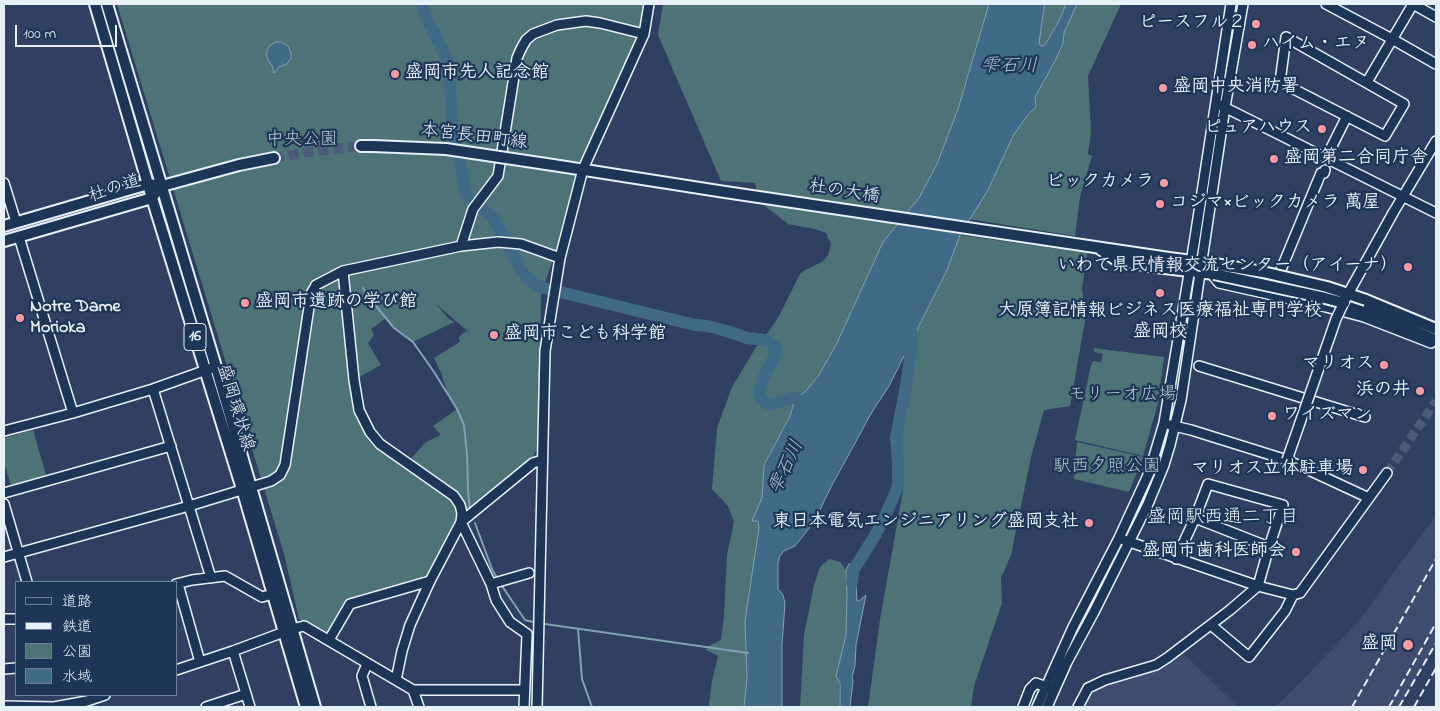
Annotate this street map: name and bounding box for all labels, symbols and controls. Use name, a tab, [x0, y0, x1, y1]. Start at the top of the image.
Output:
place label: ピースフル２	[1139, 13, 1246, 35]
scale bar	[18, 15, 120, 47]
marker: ピースフル２	[1250, 18, 1262, 30]
text: 100 m	[23, 23, 56, 45]
place label: ハイム・エヌ	[1262, 34, 1370, 56]
marker: ハイム・エヌ	[1246, 39, 1258, 51]
water label: 雫石川	[981, 57, 1037, 79]
place label: 盛岡市先人記念館	[405, 63, 549, 85]
marker: 盛岡市先人記念館	[389, 68, 401, 80]
place label: 盛岡中央消防署	[1173, 77, 1299, 99]
marker: 盛岡中央消防署	[1157, 82, 1169, 94]
place label: ピュアハウス	[1204, 118, 1312, 140]
street label: 本宮長田町線	[419, 121, 529, 155]
marker: ピュアハウス	[1316, 123, 1328, 135]
park label: 中央公園	[266, 130, 338, 152]
place label: 盛岡第二合同庁舎	[1284, 148, 1428, 170]
marker: 盛岡第二合同庁舎	[1268, 153, 1280, 165]
street label: 杜の道	[86, 171, 144, 209]
place label: ビックカメラ	[1046, 172, 1154, 194]
street label: 杜の大橋	[807, 177, 881, 209]
marker: ビックカメラ	[1158, 177, 1170, 189]
place label: コジマ×ビックカメラ 萬屋	[1170, 193, 1380, 215]
marker: コジマ×ビックカメラ 萬屋	[1154, 198, 1166, 210]
place label: いわて県民情報交流センター（アイーナ）	[1057, 256, 1398, 278]
marker: いわて県民情報交流センター（アイーナ）	[1402, 261, 1414, 273]
marker: 大原簿記情報ビジネス医療福祉専門学校 盛岡校	[1154, 287, 1166, 299]
place label: 盛岡市遺跡の学び館	[255, 292, 417, 314]
place label: Notre Dame Morioka	[30, 297, 121, 340]
marker: 盛岡市遺跡の学び館	[239, 297, 251, 309]
place label: 大原簿記情報ビジネス医療福祉専門学校 盛岡校	[998, 301, 1322, 344]
marker: Notre Dame Morioka	[14, 312, 26, 324]
road number: 16	[184, 324, 206, 351]
place label: 盛岡市こども科学館	[504, 324, 666, 346]
marker: 盛岡市こども科学館	[488, 329, 500, 341]
place label: マリオス	[1302, 354, 1374, 376]
marker: マリオス	[1378, 359, 1390, 371]
street label: 盛岡環状線	[211, 362, 257, 454]
place label: 浜の井	[1356, 380, 1410, 402]
park label: モリーオ広場	[1068, 385, 1176, 407]
marker: 浜の井	[1414, 385, 1426, 397]
place label: ワイズマン	[1282, 405, 1372, 427]
marker: ワイズマン	[1266, 410, 1278, 422]
water label: 雫石川	[766, 437, 810, 499]
park label: 駅西夕照公園	[1053, 457, 1161, 479]
place label: マリオス立体駐車場	[1191, 459, 1353, 481]
marker: マリオス立体駐車場	[1357, 464, 1369, 476]
district label: 盛岡駅西通二丁目	[1147, 508, 1299, 530]
place label: 東日本電気エンジニアリング盛岡支社	[773, 512, 1079, 534]
marker: 東日本電気エンジニアリング盛岡支社	[1083, 517, 1095, 529]
place label: 盛岡市歯科医師会	[1142, 541, 1286, 563]
marker: 盛岡市歯科医師会	[1290, 546, 1302, 558]
legend	[15, 581, 178, 696]
text: 道路	[62, 591, 92, 613]
text: 鉄道	[62, 616, 92, 638]
place label: 盛岡	[1361, 634, 1397, 656]
marker: 盛岡	[1401, 638, 1415, 652]
text: 公園	[62, 641, 92, 663]
text: 水域	[62, 666, 92, 688]

